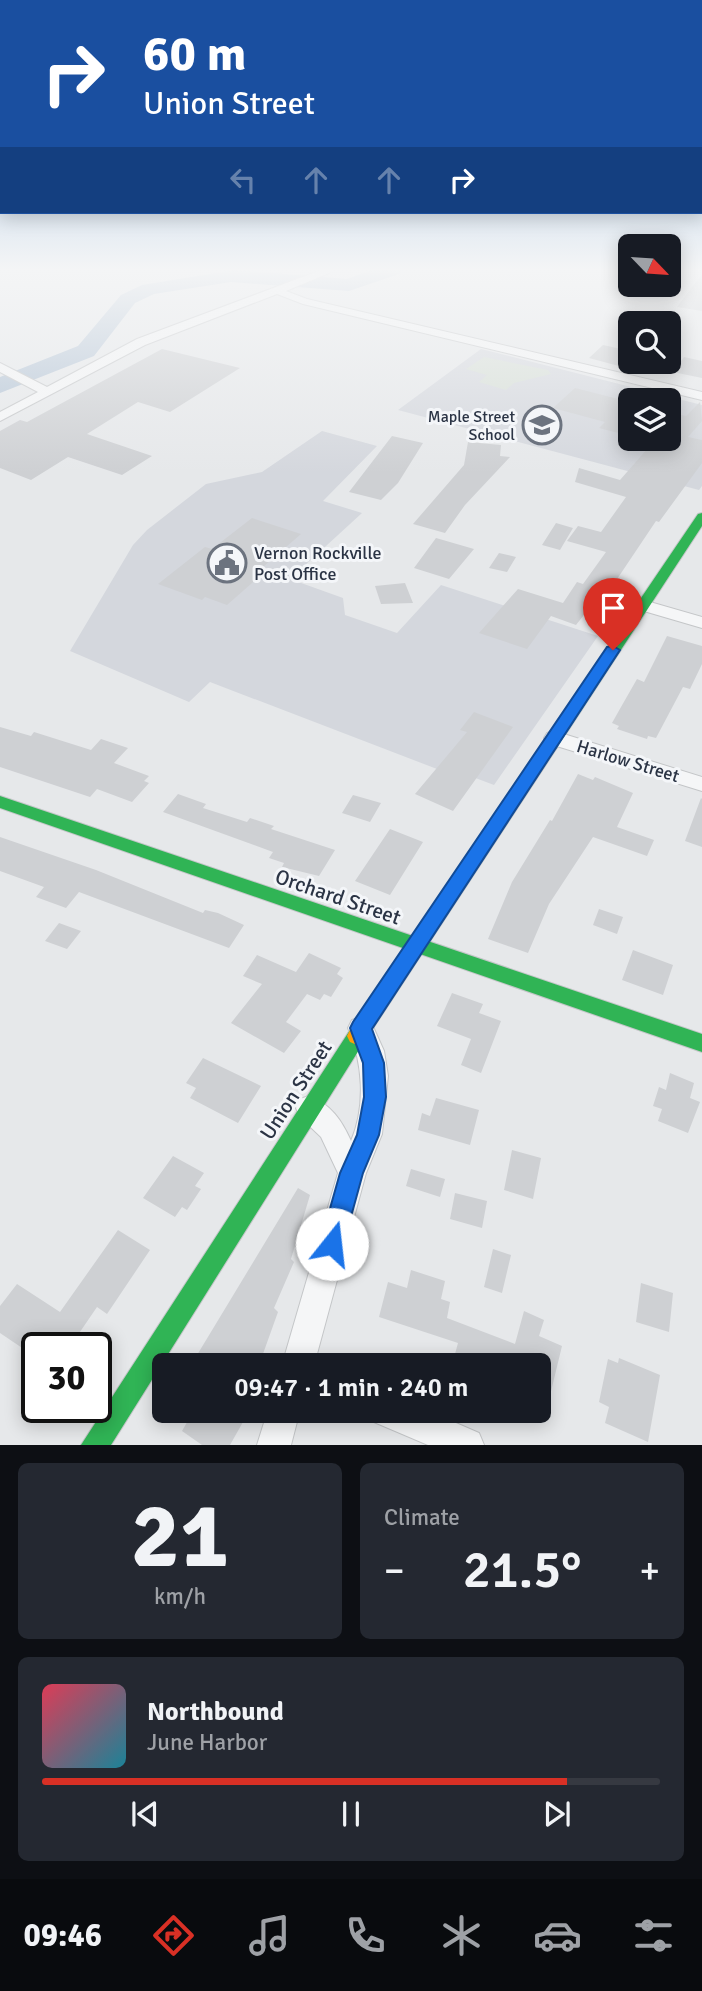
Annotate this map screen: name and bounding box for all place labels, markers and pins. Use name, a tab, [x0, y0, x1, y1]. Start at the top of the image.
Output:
school or university icon: Maple Street School	[521, 404, 563, 446]
place label: Maple Street School	[428, 407, 515, 445]
public building icon: Vernon Rockville Post Office	[206, 542, 248, 584]
place label: Vernon Rockville Post Office	[254, 542, 382, 585]
pin	[583, 578, 643, 650]

